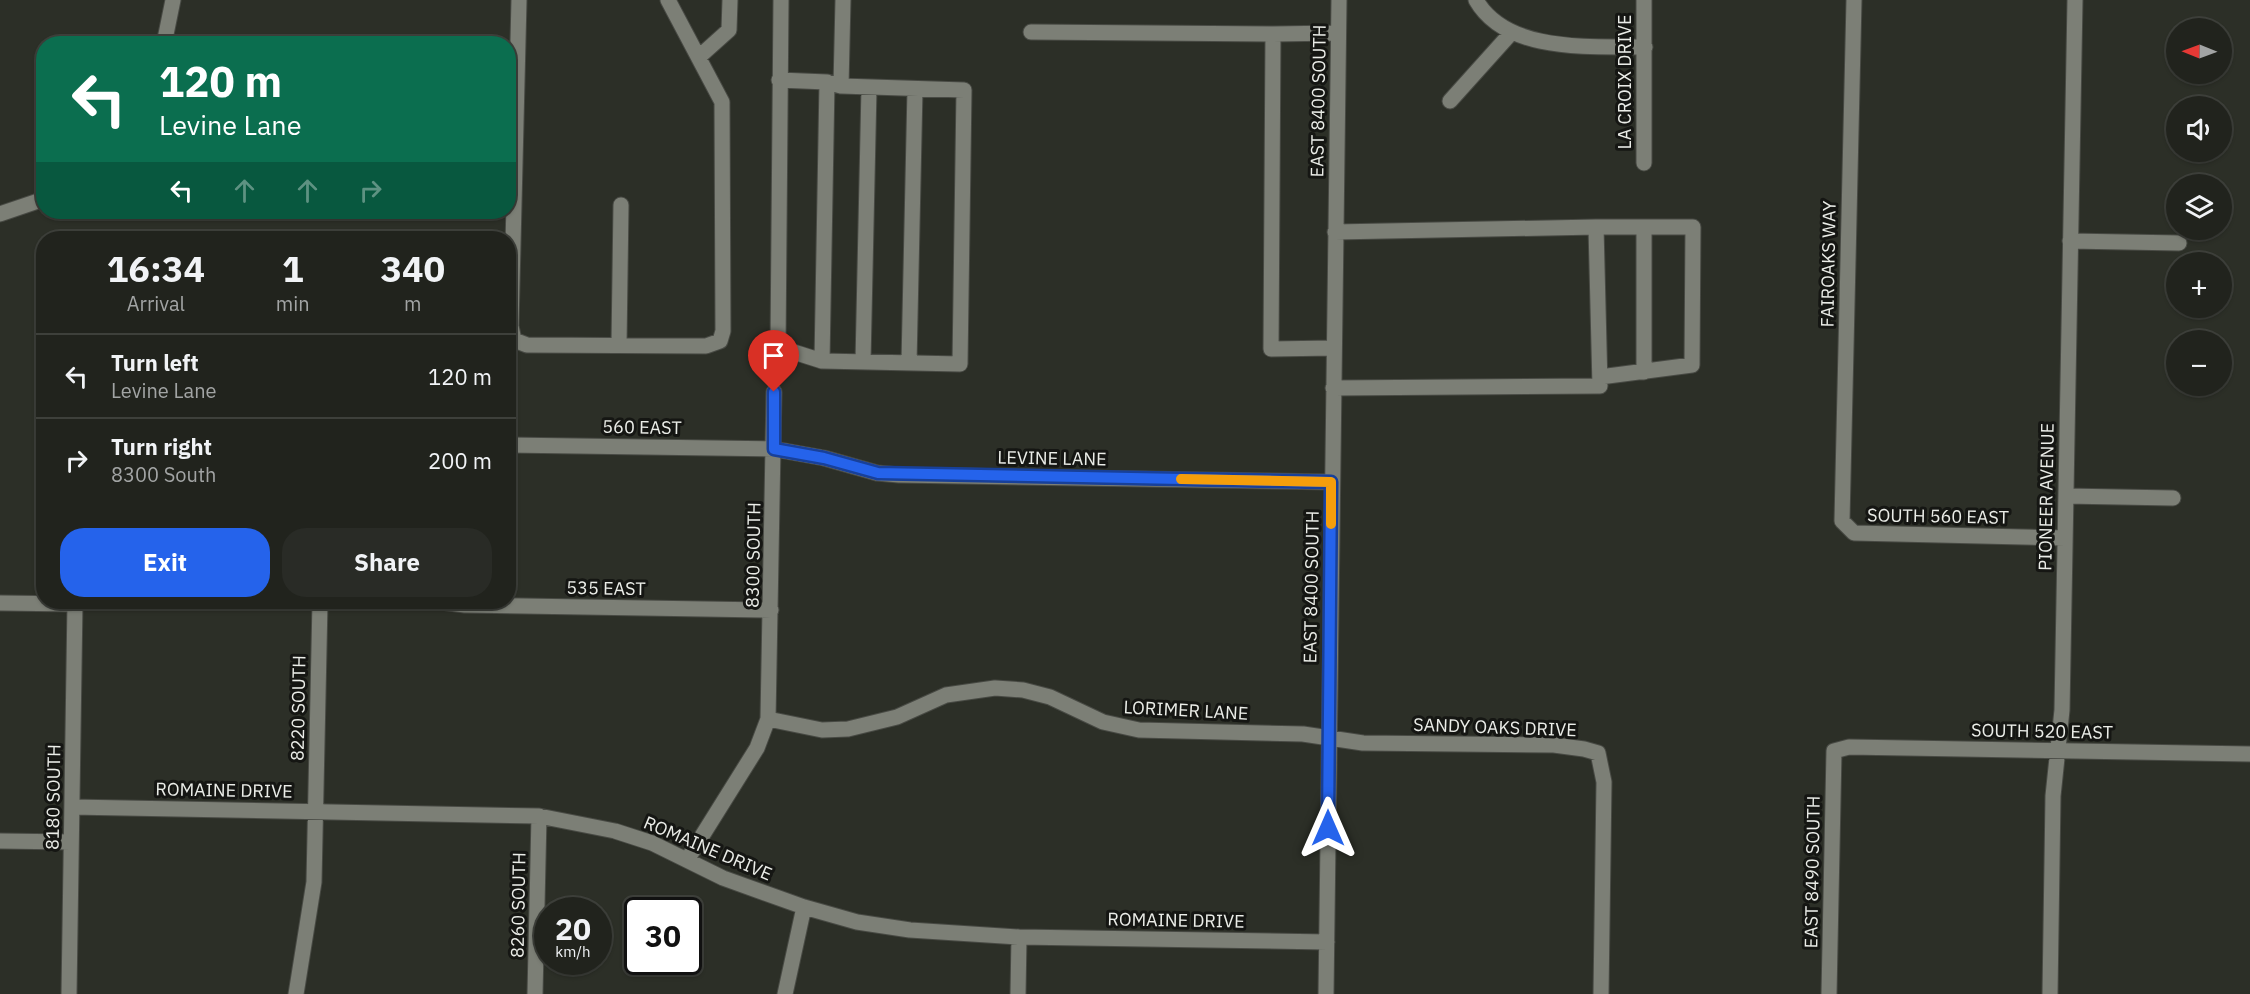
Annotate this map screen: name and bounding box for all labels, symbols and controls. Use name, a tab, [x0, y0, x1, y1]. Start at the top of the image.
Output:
street label: LA CROIX DRIVE	[1613, 14, 1636, 150]
north arrow	[2166, 18, 2232, 84]
map controls	[2166, 18, 2232, 396]
street label: EAST 8400 SOUTH	[1305, 24, 1331, 178]
text: 120 m	[159, 54, 282, 109]
icon: left	[60, 60, 138, 138]
button: sound	[2166, 96, 2232, 162]
text: Levine Lane	[159, 107, 302, 142]
icon: left	[165, 174, 198, 207]
icon: ahead	[228, 174, 261, 207]
icon: ahead	[291, 174, 324, 207]
icon: right	[354, 174, 387, 207]
button: layers	[2166, 174, 2232, 240]
street label: FAIROAKS WAY	[1815, 200, 1841, 327]
text: 16:34	[107, 245, 205, 292]
text: 1	[282, 245, 304, 292]
text: 340	[380, 245, 445, 292]
button: +	[2166, 252, 2232, 318]
text: Arrival	[127, 290, 185, 317]
text: min	[276, 290, 310, 317]
text: m	[404, 290, 422, 317]
pin	[748, 330, 799, 392]
button: −	[2166, 330, 2232, 396]
icon: arrive	[757, 339, 790, 372]
text: Turn left	[111, 348, 199, 377]
icon: left	[60, 360, 93, 393]
text: 120 m	[428, 362, 492, 391]
text: Levine Lane	[111, 377, 217, 404]
street label: 560 EAST	[602, 415, 682, 439]
street label: PIONEER AVENUE	[2033, 423, 2059, 571]
text: Turn right	[111, 432, 212, 461]
icon: right	[60, 444, 93, 477]
text: 200 m	[428, 446, 492, 475]
street label: LEVINE LANE	[997, 446, 1107, 470]
text: 8300 South	[111, 461, 216, 488]
street label: 8300 SOUTH	[741, 502, 765, 608]
street label: SOUTH 560 EAST	[1867, 503, 2009, 529]
street label: EAST 8400 SOUTH	[1298, 510, 1324, 664]
button: Exit	[60, 528, 270, 597]
button: Share	[282, 528, 492, 597]
street label: 535 EAST	[566, 576, 646, 600]
street label: 8220 SOUTH	[286, 655, 310, 761]
street label: LORIMER LANE	[1123, 695, 1249, 725]
street label: SANDY OAKS DRIVE	[1413, 713, 1577, 741]
street label: SOUTH 520 EAST	[1971, 718, 2113, 744]
street label: 8180 SOUTH	[41, 744, 65, 850]
street label: ROMAINE DRIVE	[155, 777, 293, 803]
street label: EAST 8490 SOUTH	[1799, 795, 1825, 949]
position arrow	[1296, 796, 1360, 860]
street label: ROMAINE DRIVE	[640, 811, 776, 885]
street label: 8260 SOUTH	[506, 852, 530, 958]
speed limit sign: 30	[624, 897, 702, 975]
street label: ROMAINE DRIVE	[1107, 907, 1245, 933]
text: 20	[555, 909, 591, 948]
text: km/h	[555, 942, 591, 961]

